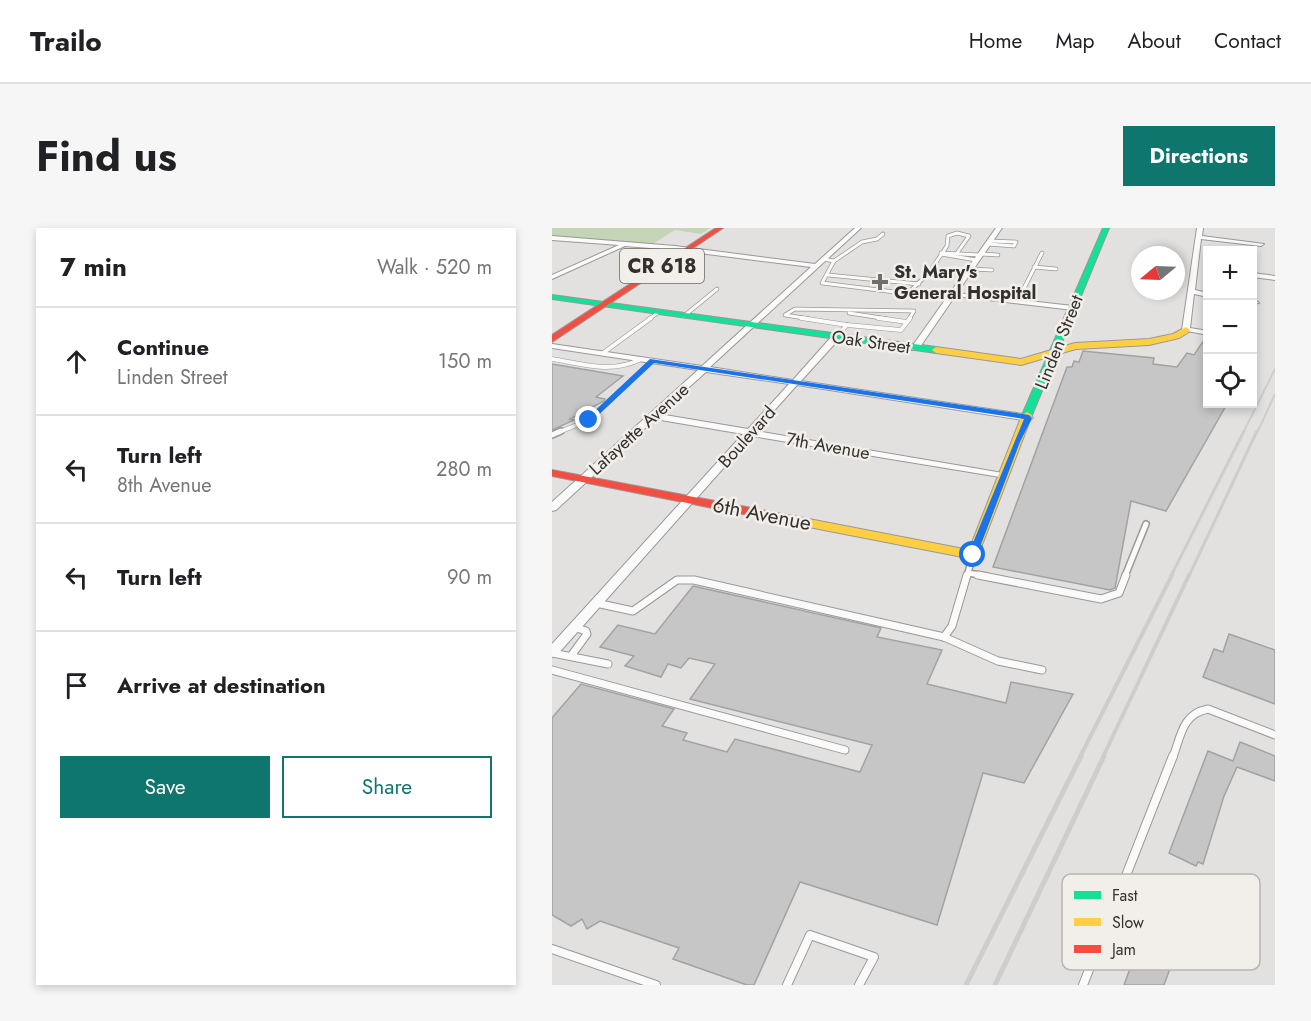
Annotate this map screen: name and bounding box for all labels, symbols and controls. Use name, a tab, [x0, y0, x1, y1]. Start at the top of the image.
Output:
text: Trailo	[30, 21, 102, 62]
text: Home	[969, 26, 1022, 56]
text: Map	[1055, 26, 1095, 56]
text: About	[1128, 26, 1181, 56]
text: Contact	[1214, 26, 1281, 56]
text: Find us	[36, 126, 177, 187]
button: Directions	[1123, 126, 1275, 186]
north arrow	[1131, 246, 1185, 300]
map controls	[1203, 246, 1257, 408]
button: +	[1203, 246, 1257, 300]
text: 7 min	[60, 248, 127, 286]
road number: CR 618	[620, 249, 704, 283]
text: Walk · 520 m	[377, 253, 492, 282]
place label: St. Mary's General Hospital	[894, 259, 1036, 306]
marker: St. Mary's General Hospital	[871, 273, 889, 291]
street label: Linden Street	[1028, 290, 1090, 393]
button: −	[1203, 300, 1257, 354]
street label: Oak Street	[830, 324, 913, 360]
text: Continue	[117, 331, 209, 363]
icon: ahead	[60, 345, 93, 378]
text: 150 m	[438, 347, 492, 376]
button: locate	[1203, 354, 1257, 408]
text: Linden Street	[117, 363, 228, 392]
street label: Lafayette Avenue	[583, 377, 695, 481]
street label: Boulevard	[712, 400, 782, 474]
route end	[575, 406, 601, 432]
street label: 7th Avenue	[784, 426, 872, 466]
text: Turn left	[117, 439, 202, 471]
icon: left	[60, 453, 93, 486]
text: 280 m	[436, 455, 492, 484]
text: 8th Avenue	[117, 471, 212, 500]
street label: 6th Avenue	[710, 490, 814, 538]
route start	[959, 541, 985, 567]
icon: left	[60, 561, 93, 594]
text: Turn left	[117, 561, 202, 593]
text: 90 m	[447, 563, 492, 592]
icon: arrive	[60, 669, 93, 702]
text: Arrive at destination	[117, 669, 326, 701]
button: Save	[60, 756, 270, 818]
button: Share	[282, 756, 492, 818]
legend	[1062, 874, 1260, 970]
text: Fast	[1112, 884, 1138, 907]
text: Slow	[1112, 911, 1144, 934]
text: Jam	[1110, 938, 1136, 961]

